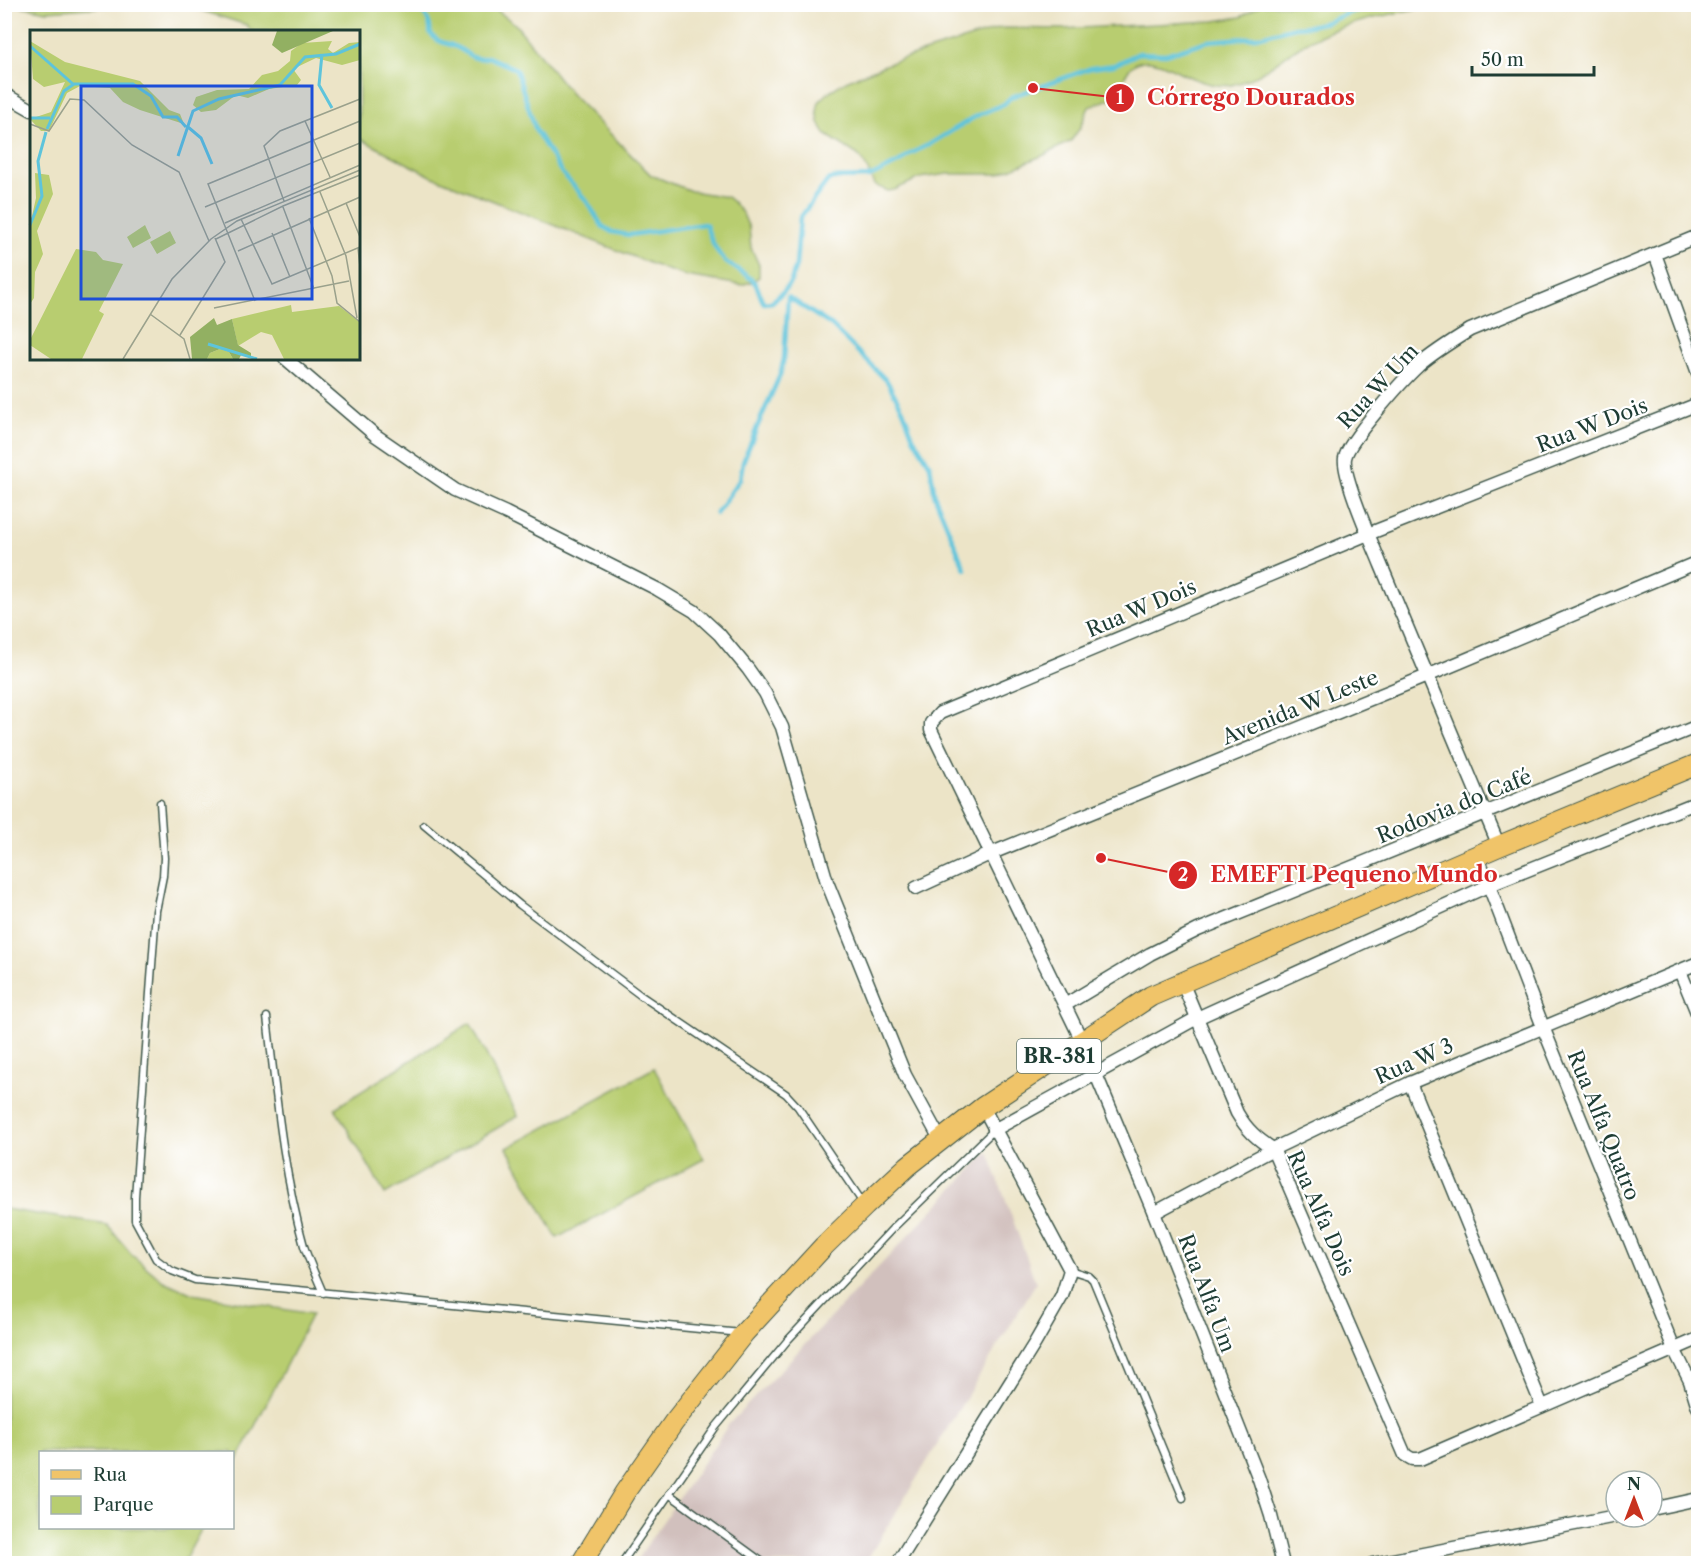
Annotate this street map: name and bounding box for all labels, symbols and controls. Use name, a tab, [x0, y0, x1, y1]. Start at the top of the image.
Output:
inset map	[30, 30, 360, 360]
scale bar	[1472, 39, 1594, 77]
text: 50 m	[1481, 49, 1524, 71]
callout: Córrego Dourados	[1105, 78, 1367, 118]
text: Córrego Dourados	[1147, 84, 1355, 111]
text: 1	[1116, 87, 1124, 109]
street label: Rua W Um	[1332, 338, 1424, 434]
street label: Rua W Dois	[1533, 392, 1651, 458]
street label: Rua W Dois	[1082, 574, 1200, 642]
street label: Avenida W Leste	[1217, 664, 1382, 750]
street label: Rodovia do Café	[1373, 764, 1535, 848]
callout: EMEFTI Pequeno Mundo	[1168, 855, 1510, 895]
text: EMEFTI Pequeno Mundo	[1210, 861, 1498, 888]
text: 2	[1178, 864, 1188, 886]
street label: Rua W 3	[1371, 1033, 1457, 1089]
road number: BR-381	[1017, 1039, 1101, 1073]
street label: Rua Alfa Quatro	[1562, 1046, 1646, 1204]
street label: Rua Alfa Dois	[1282, 1146, 1360, 1280]
street label: Rua Alfa Um	[1173, 1230, 1241, 1356]
legend	[39, 1451, 234, 1529]
text: Rua	[93, 1464, 127, 1486]
north arrow	[1604, 1469, 1664, 1529]
text: N	[1627, 1474, 1641, 1494]
text: Parque	[93, 1494, 154, 1516]

